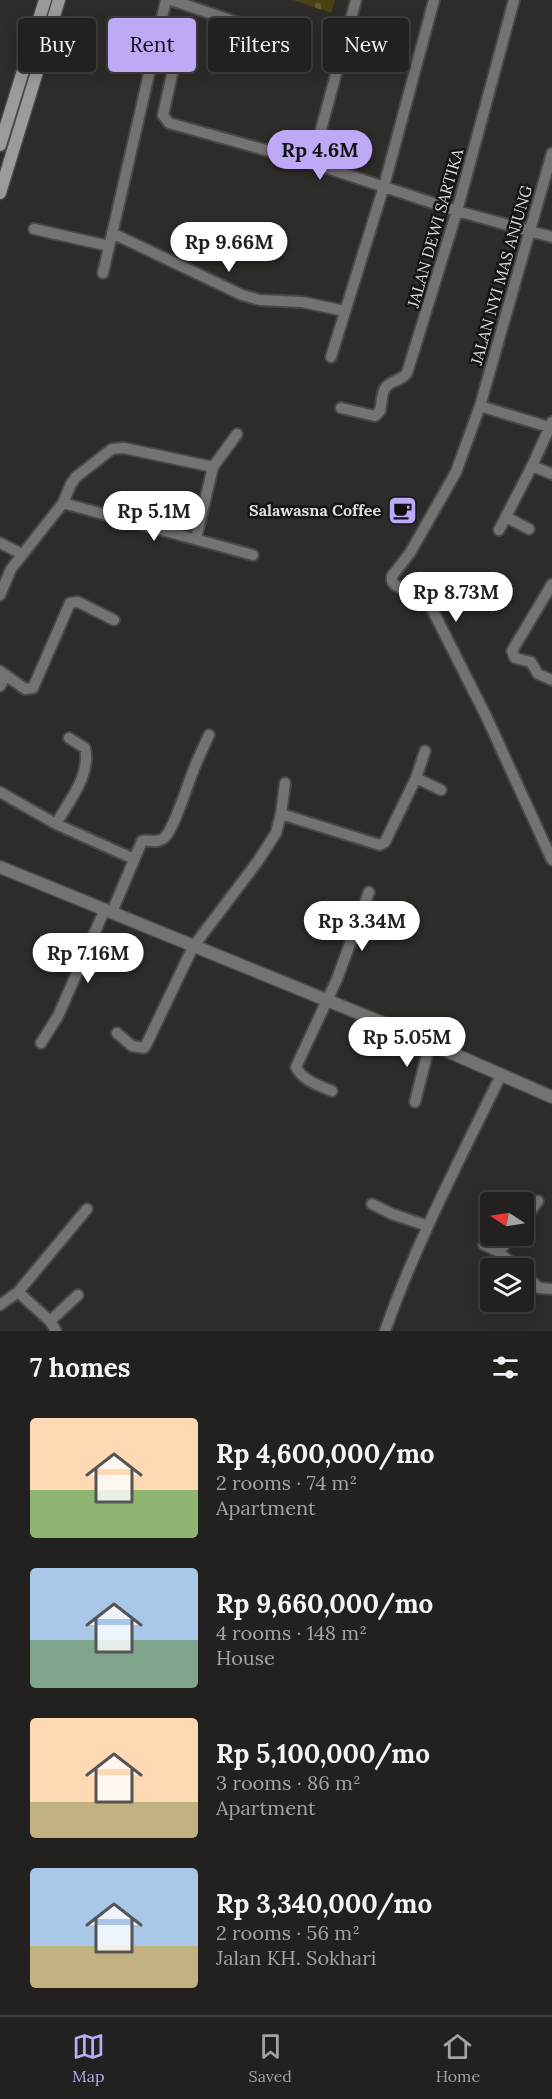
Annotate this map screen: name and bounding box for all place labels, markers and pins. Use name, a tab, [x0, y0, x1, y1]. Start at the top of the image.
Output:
pin: Rp 4.6M	[265, 130, 375, 181]
pin: Rp 9.66M	[167, 222, 291, 273]
pin: Rp 5.1M	[99, 491, 209, 542]
cafe icon: Salawasna Coffee	[386, 494, 418, 526]
place label: Salawasna Coffee	[249, 500, 381, 520]
pin: Rp 8.73M	[394, 572, 518, 623]
pin: Rp 3.34M	[300, 901, 424, 952]
pin: Rp 7.16M	[26, 933, 150, 984]
pin: Rp 5.05M	[345, 1017, 469, 1068]

